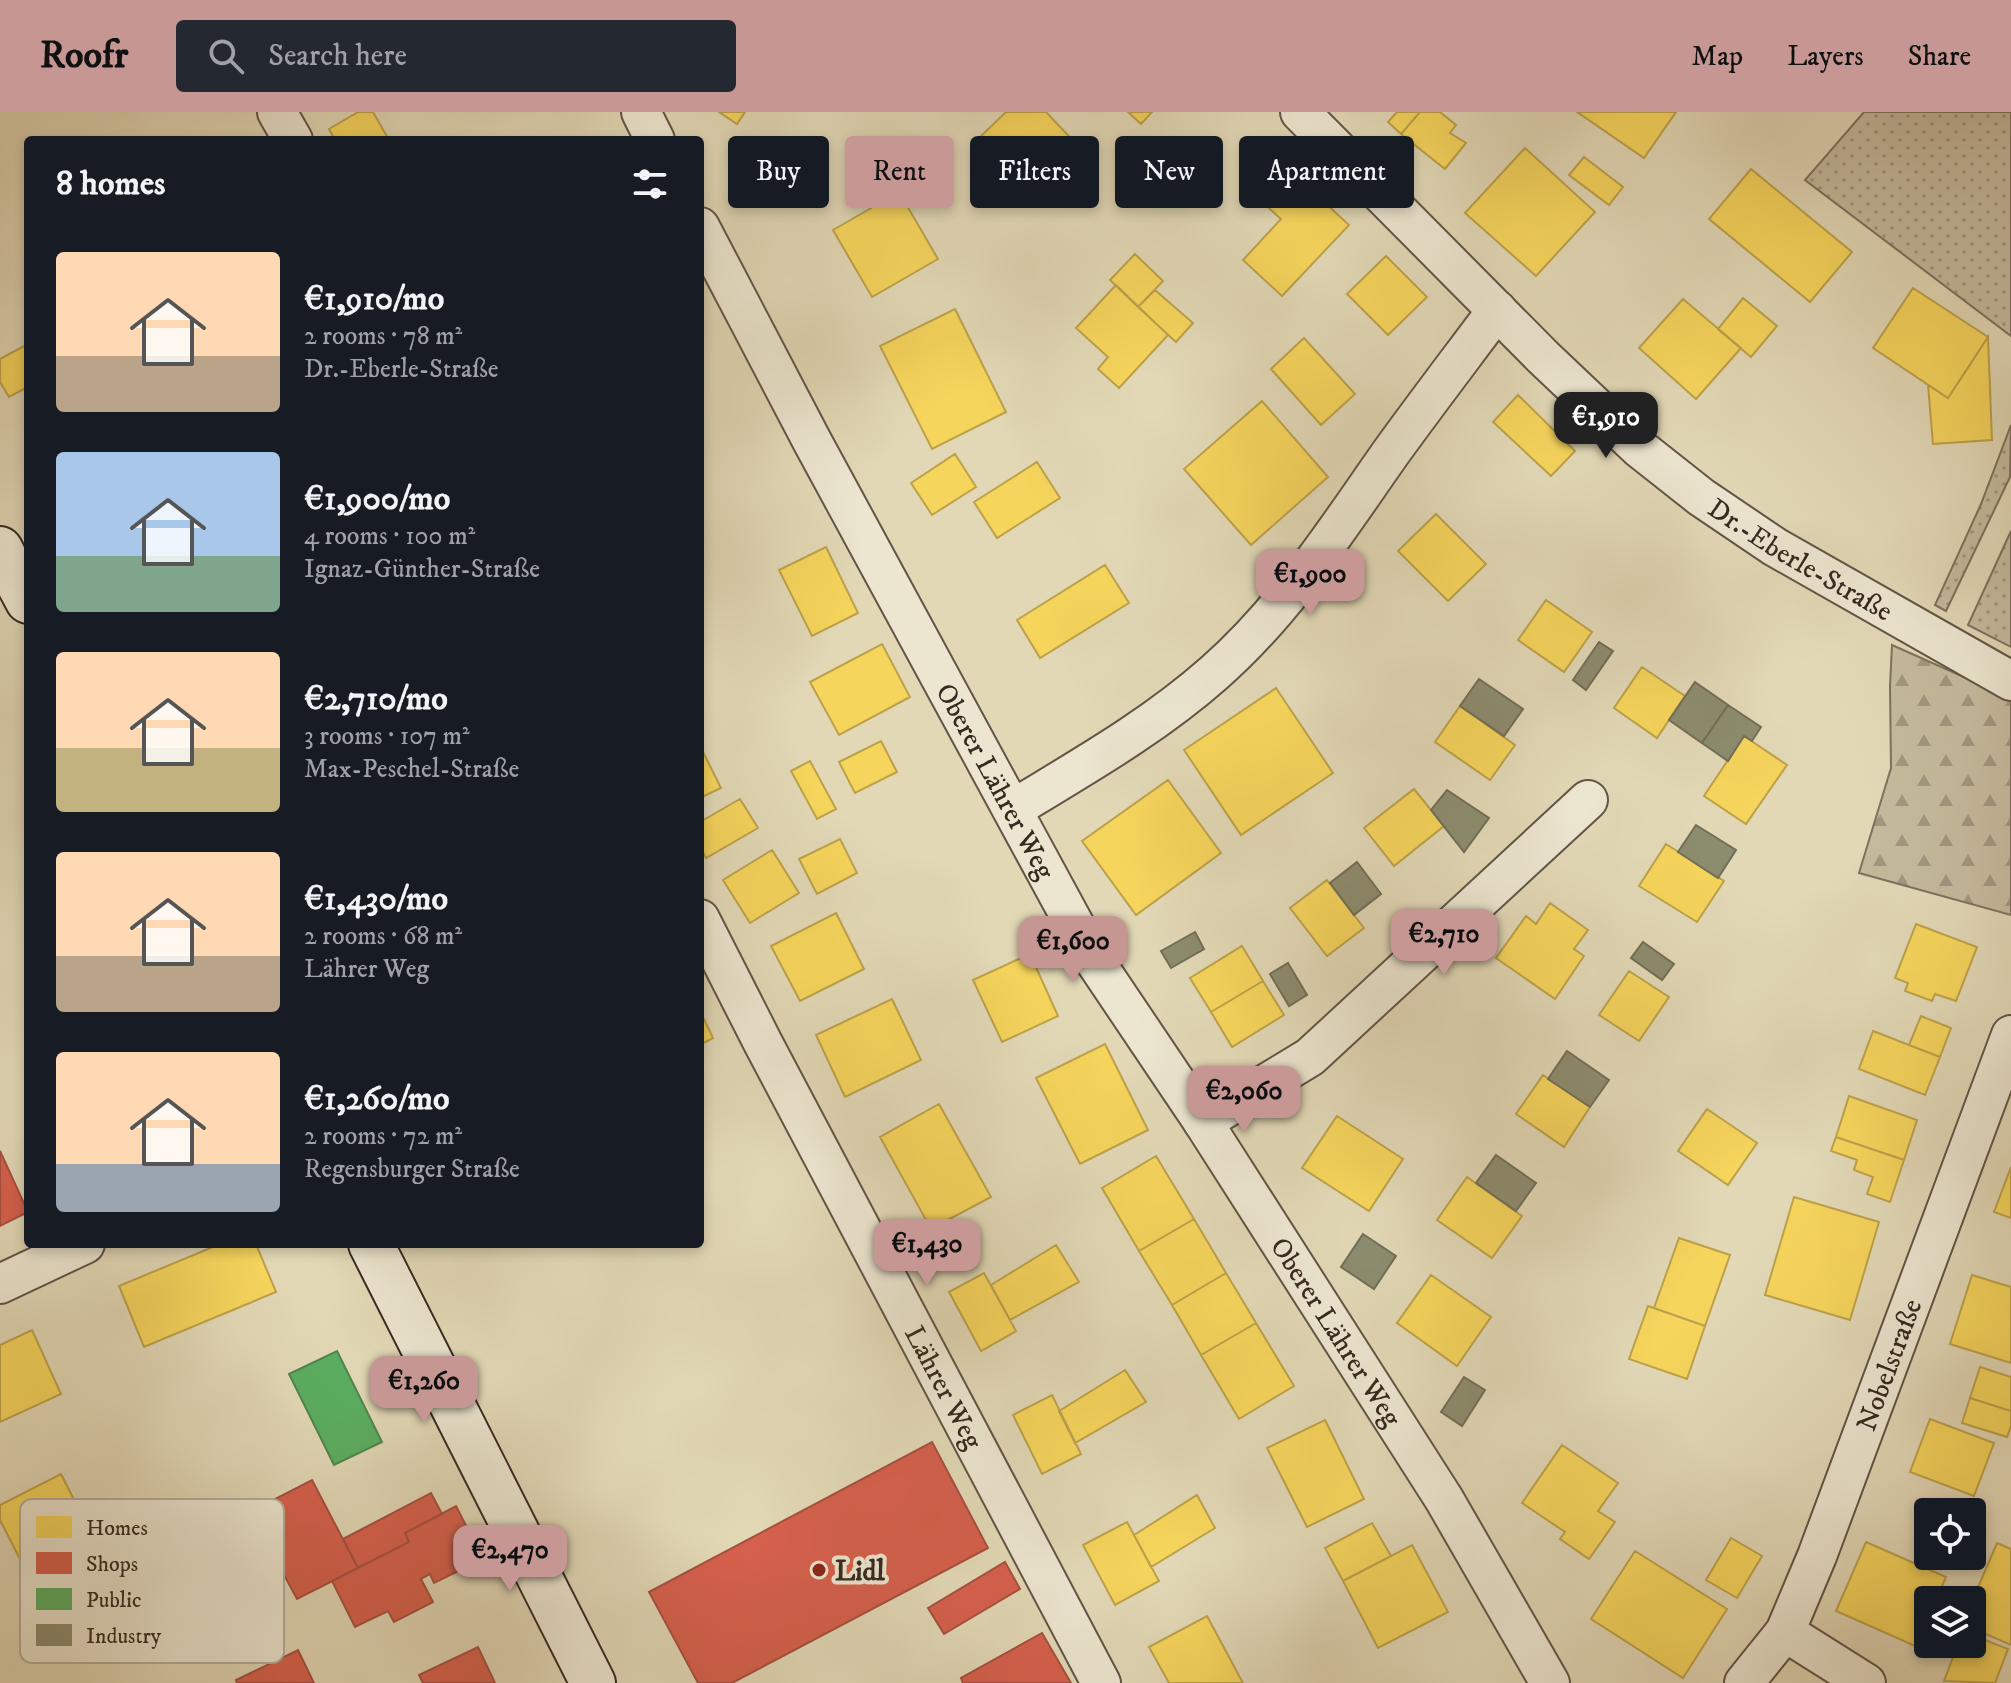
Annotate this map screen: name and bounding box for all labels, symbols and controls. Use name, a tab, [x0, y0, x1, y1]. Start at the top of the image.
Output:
search box	[176, 20, 736, 92]
text: Roofr	[40, 32, 128, 80]
icon: search	[204, 34, 248, 78]
text: Search here	[268, 38, 407, 75]
text: Map	[1692, 39, 1743, 74]
text: Layers	[1787, 39, 1864, 74]
text: Share	[1908, 39, 1971, 74]
chip: Buy	[728, 136, 829, 208]
chip: Rent	[845, 136, 954, 208]
chip: Filters	[970, 136, 1099, 208]
chip: New	[1115, 136, 1223, 208]
chip: Apartment	[1239, 136, 1414, 208]
icon: filters	[628, 162, 672, 206]
text: 8 homes	[56, 163, 165, 205]
text: €1,910/mo	[304, 278, 444, 320]
icon: home	[120, 284, 216, 380]
text: 2 rooms · 78 m²	[304, 320, 462, 353]
text: Dr.-Eberle-Straße	[304, 353, 498, 386]
pin: €1,910	[1541, 392, 1671, 460]
text: €1,910	[1572, 401, 1640, 434]
text: €1,900/mo	[304, 478, 450, 520]
icon: home	[120, 484, 216, 580]
street label: Dr.-Eberle-Straße	[1701, 491, 1899, 629]
text: 4 rooms · 100 m²	[304, 520, 475, 553]
pin: €1,900	[1245, 549, 1375, 617]
text: Ignaz-Günther-Straße	[304, 553, 540, 586]
text: €1,900	[1274, 558, 1346, 591]
street label: Oberer Lährer Weg	[928, 677, 1062, 886]
text: €2,710/mo	[304, 678, 448, 720]
icon: home	[120, 684, 216, 780]
text: 3 rooms · 107 m²	[304, 720, 470, 753]
text: Max-Peschel-Straße	[304, 753, 519, 786]
text: €1,430/mo	[304, 878, 448, 920]
icon: home	[120, 884, 216, 980]
pin: €2,710	[1379, 909, 1509, 977]
pin: €1,600	[1008, 916, 1138, 984]
text: €2,710	[1409, 918, 1479, 951]
text: 2 rooms · 68 m²	[304, 920, 462, 953]
text: €1,600	[1036, 925, 1110, 958]
text: Lährer Weg	[304, 953, 429, 986]
pin: €2,060	[1179, 1066, 1309, 1134]
text: €2,060	[1206, 1075, 1282, 1108]
text: €1,260/mo	[304, 1078, 449, 1120]
icon: home	[120, 1084, 216, 1180]
text: 2 rooms · 72 m²	[304, 1120, 462, 1153]
text: Regensburger Straße	[304, 1153, 520, 1186]
pin: €1,430	[862, 1219, 992, 1287]
text: €1,430	[892, 1228, 962, 1261]
street label: Oberer Lährer Weg	[1262, 1231, 1409, 1434]
street label: Nobelstraße	[1849, 1294, 1930, 1436]
street label: Lährer Weg	[896, 1320, 990, 1456]
pin: €1,260	[359, 1356, 489, 1424]
text: €1,260	[388, 1365, 460, 1398]
map controls	[1914, 1498, 1986, 1658]
button: locate	[1914, 1498, 1986, 1570]
legend	[20, 1499, 284, 1663]
text: Homes	[86, 1515, 148, 1542]
pin: €2,470	[445, 1525, 575, 1593]
text: €2,470	[471, 1534, 549, 1567]
text: Shops	[86, 1551, 138, 1578]
place label: Lidl	[835, 1554, 885, 1589]
marker: Lidl	[810, 1561, 828, 1579]
button: layers	[1914, 1586, 1986, 1658]
text: Public	[86, 1587, 141, 1614]
text: Industry	[86, 1623, 162, 1650]

